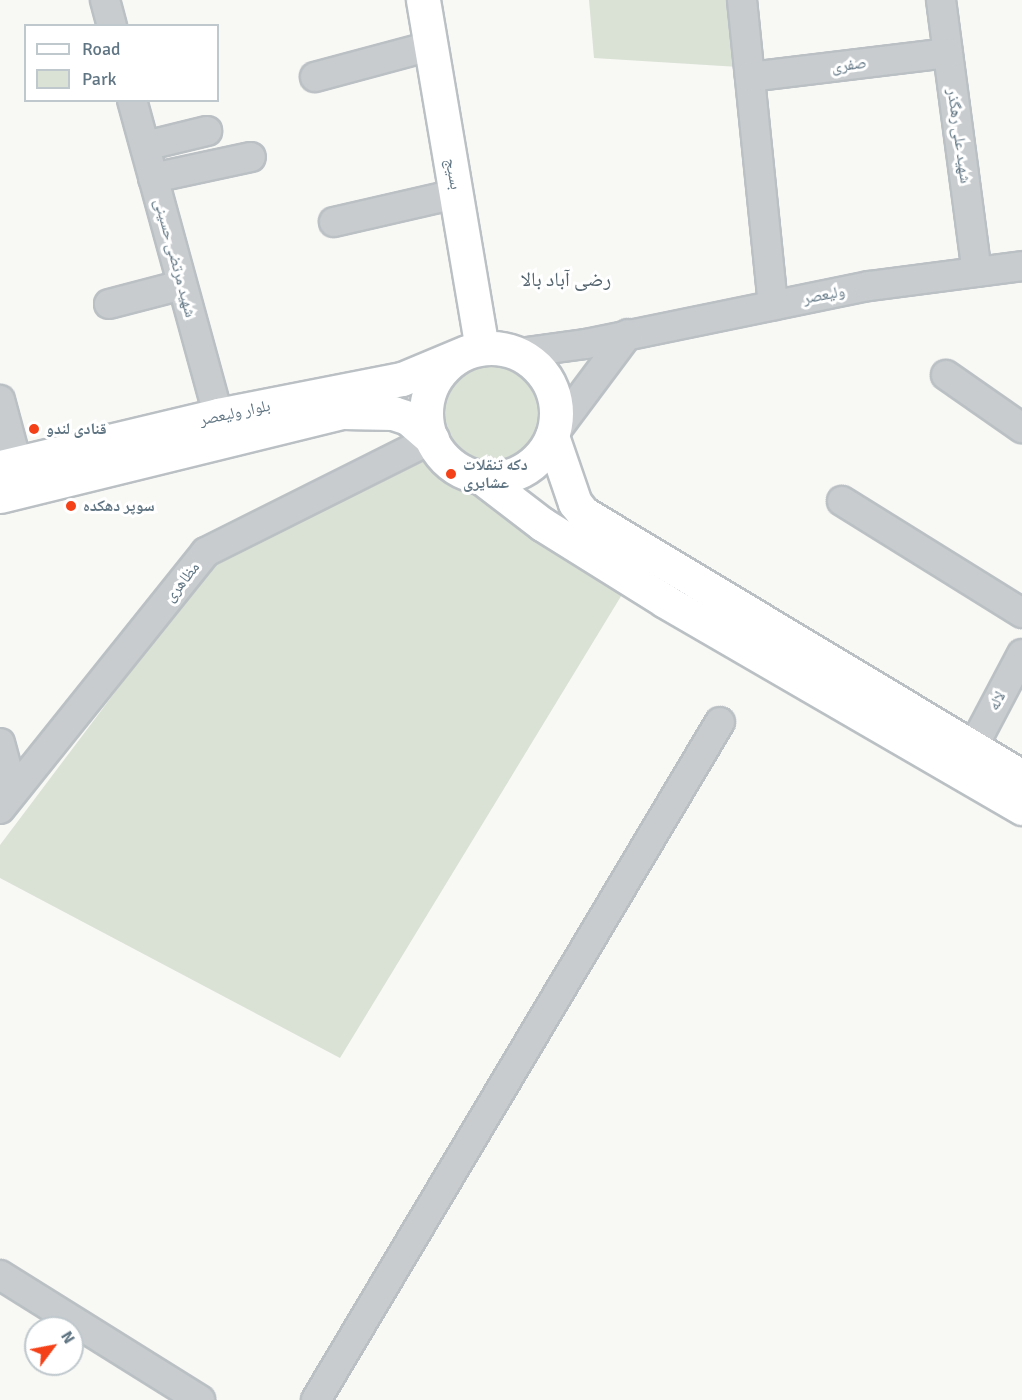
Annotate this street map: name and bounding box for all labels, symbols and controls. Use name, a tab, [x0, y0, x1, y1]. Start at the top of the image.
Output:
legend	[24, 24, 219, 102]
text: Road	[82, 38, 121, 60]
street label: صفری	[830, 53, 868, 77]
text: Park	[82, 68, 117, 90]
street label: شهید علی رهگذر	[943, 87, 975, 185]
street label: بسیج	[441, 157, 465, 191]
street label: شهید مرتضی حسینی	[150, 197, 200, 319]
district label: رضی آباد بالا	[521, 267, 611, 291]
street label: ولیعصر	[801, 282, 847, 308]
street label: بلوار ولیعصر	[198, 396, 272, 430]
place label: قنادی لندو	[46, 419, 107, 439]
marker: قنادی لندو	[27, 422, 41, 436]
place label: دکه تنقلات عشایری	[463, 455, 528, 493]
marker: دکه تنقلات عشایری	[444, 467, 458, 481]
place label: سوپر دهکده	[83, 496, 155, 516]
marker: سوپر دهکده	[64, 499, 78, 513]
street label: مظاهری	[160, 558, 204, 606]
street label: لاله	[984, 688, 1010, 714]
north arrow	[24, 1316, 84, 1376]
text: N	[56, 1327, 79, 1348]

